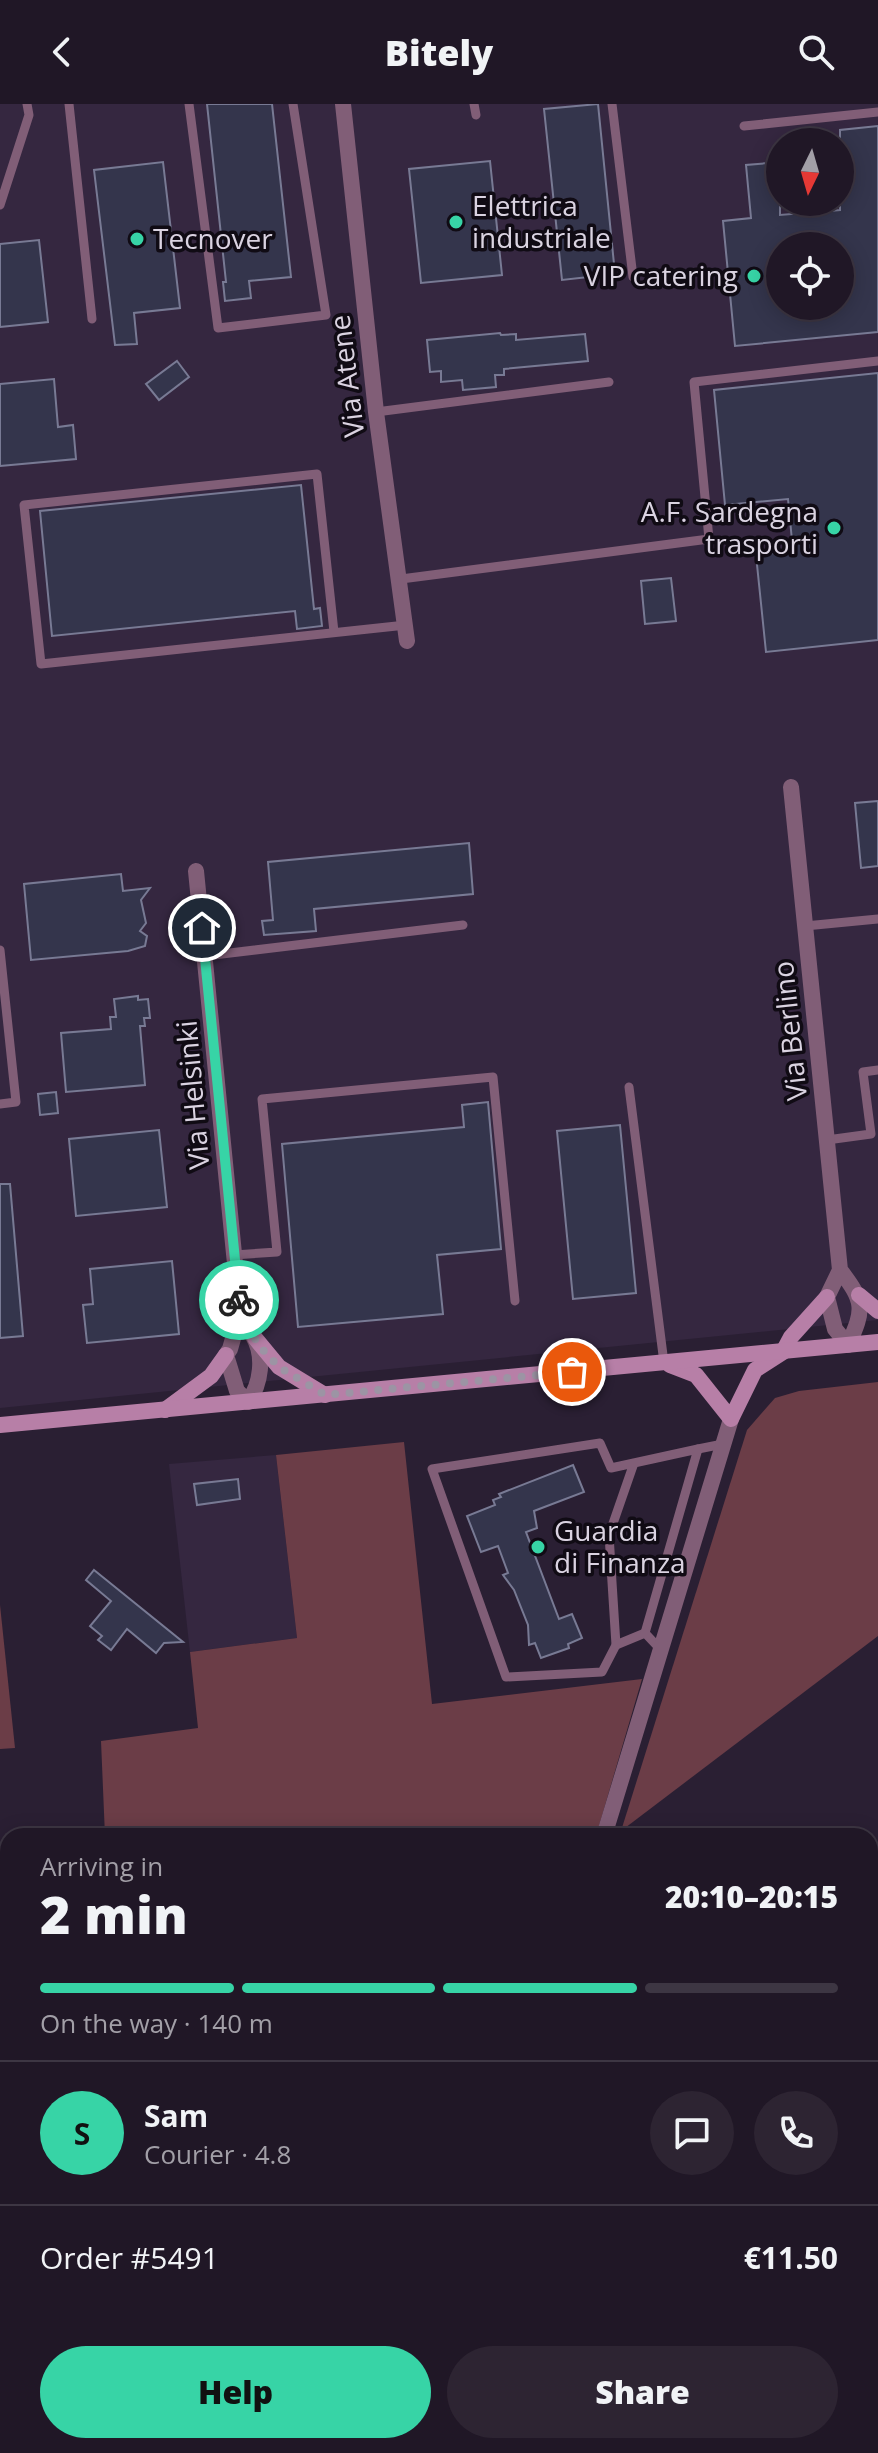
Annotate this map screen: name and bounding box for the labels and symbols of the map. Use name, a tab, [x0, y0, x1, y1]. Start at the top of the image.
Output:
north arrow	[766, 128, 854, 216]
place label: Elettrica industriale	[472, 186, 611, 256]
marker: Elettrica industriale	[447, 213, 465, 231]
place label: Tecnover	[153, 219, 273, 257]
marker: Tecnover	[128, 230, 146, 248]
place label: VIP catering	[584, 256, 738, 294]
marker: VIP catering	[745, 267, 763, 285]
street label: Via Atene	[320, 313, 372, 439]
place label: A.F. Sardegna trasporti	[641, 492, 818, 562]
marker: A.F. Sardegna trasporti	[825, 519, 843, 537]
pin	[168, 894, 236, 962]
street label: Via Berlino	[763, 960, 815, 1103]
street label: Via Helsinki	[167, 1019, 217, 1171]
courier	[199, 1260, 279, 1340]
pin	[538, 1338, 606, 1406]
place label: Guardia di Finanza	[554, 1511, 686, 1581]
marker: Guardia di Finanza	[529, 1538, 547, 1556]

